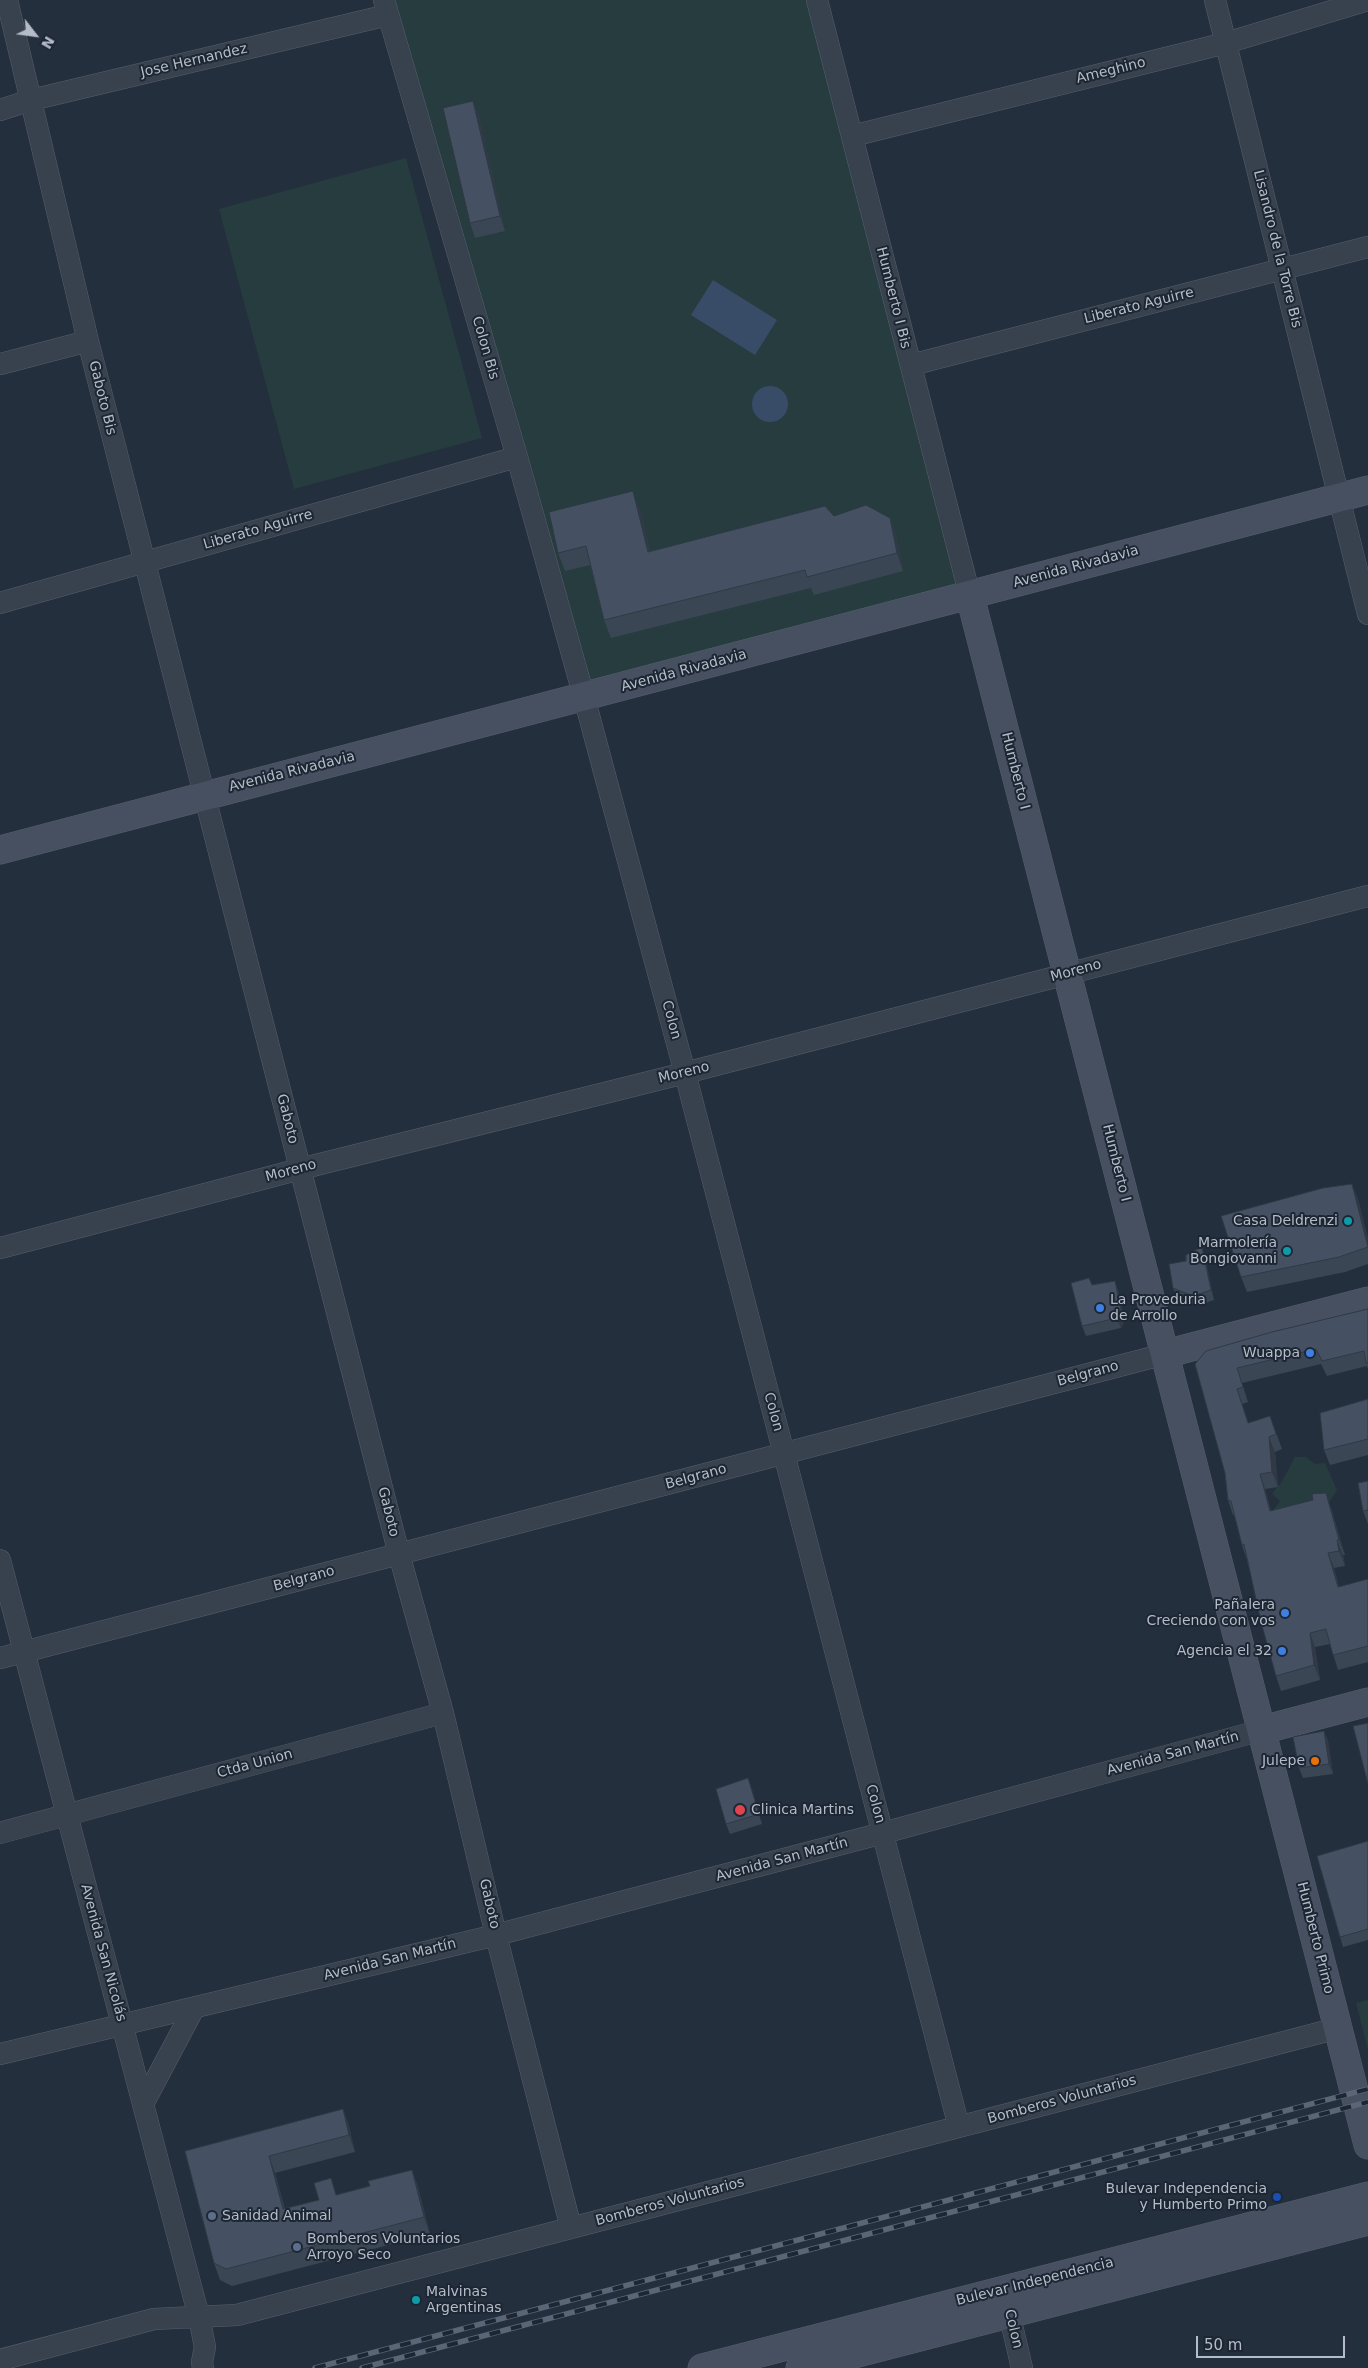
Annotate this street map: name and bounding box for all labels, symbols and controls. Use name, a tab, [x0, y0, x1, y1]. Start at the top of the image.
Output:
north arrow	[10, 10, 60, 60]
text: N	[38, 33, 58, 52]
street label: Jose Hernandez	[139, 41, 249, 81]
street label: Ameghino	[1075, 54, 1147, 88]
street label: Lisandro de la Torre Bis	[1249, 168, 1305, 330]
street label: Humberto I Bis	[872, 245, 914, 351]
street label: Liberato Aguirre	[1082, 284, 1196, 328]
street label: Colon Bis	[468, 314, 502, 382]
street label: Gaboto Bis	[85, 359, 119, 437]
street label: Liberato Aguirre	[201, 506, 315, 554]
street label: Avenida Rivadavia	[1012, 542, 1140, 592]
street label: Avenida Rivadavia	[620, 646, 748, 696]
street label: Humberto I	[997, 731, 1033, 811]
street label: Avenida Rivadavia	[227, 748, 357, 796]
street label: Moreno	[1049, 956, 1103, 986]
street label: Colon	[658, 999, 684, 1041]
street label: Moreno	[657, 1059, 711, 1087]
street label: Gaboto	[273, 1092, 301, 1146]
street label: Humberto I	[1098, 1123, 1134, 1203]
street label: Moreno	[264, 1156, 318, 1186]
place label: Casa Deldrenzi	[1233, 1213, 1338, 1229]
marker: Casa Deldrenzi	[1342, 1215, 1354, 1227]
place label: Marmolería Bongiovanni	[1190, 1235, 1277, 1268]
marker: Marmolería Bongiovanni	[1281, 1245, 1293, 1257]
place label: La Proveduria de Arrollo	[1110, 1292, 1206, 1324]
marker: La Proveduria de Arrollo	[1094, 1302, 1106, 1314]
place label: Wuappa	[1243, 1345, 1300, 1361]
marker: Wuappa	[1304, 1347, 1316, 1359]
street label: Belgrano	[1056, 1358, 1120, 1390]
street label: Colon	[760, 1391, 786, 1433]
street label: Belgrano	[664, 1461, 728, 1493]
street label: Gaboto	[374, 1485, 402, 1539]
street label: Belgrano	[272, 1563, 336, 1595]
place label: Pañalera Creciendo con vos	[1146, 1597, 1275, 1630]
marker: Pañalera Creciendo con vos	[1279, 1607, 1291, 1619]
place label: Agencia el 32	[1177, 1643, 1272, 1659]
marker: Agencia el 32	[1276, 1645, 1288, 1657]
street label: Avenida San Martín	[1105, 1728, 1241, 1780]
street label: Ctda Union	[215, 1746, 295, 1782]
place label: Julepe	[1262, 1753, 1305, 1769]
marker: Julepe	[1309, 1755, 1321, 1767]
street label: Colon	[862, 1783, 888, 1825]
place label: Clinica Martins	[751, 1802, 854, 1818]
marker: Clinica Martins	[733, 1803, 747, 1817]
street label: Avenida San Martín	[714, 1834, 850, 1886]
street label: Gaboto	[475, 1877, 503, 1931]
street label: Humberto Primo	[1293, 1880, 1337, 1996]
street label: Avenida San Nicolás	[77, 1882, 129, 2024]
street label: Avenida San Martín	[322, 1935, 458, 1985]
street label: Bomberos Voluntarios	[986, 2072, 1138, 2128]
street label: Bomberos Voluntarios	[594, 2174, 746, 2230]
place label: Bulevar Independencia y Humberto Primo	[1106, 2181, 1267, 2214]
marker: Bulevar Independencia y Humberto Primo	[1271, 2191, 1283, 2203]
place label: Sanidad Animal	[222, 2208, 331, 2224]
marker: Sanidad Animal	[206, 2210, 218, 2222]
place label: Bomberos Voluntarios Arroyo Seco	[307, 2231, 460, 2264]
marker: Bomberos Voluntarios Arroyo Seco	[291, 2241, 303, 2253]
street label: Bulevar Independencia	[955, 2254, 1115, 2310]
place label: Malvinas Argentinas	[426, 2284, 502, 2316]
marker: Malvinas Argentinas	[410, 2294, 422, 2306]
street label: Colon	[1000, 2308, 1026, 2350]
scale bar	[1198, 2326, 1347, 2358]
text: 50 m	[1204, 2336, 1242, 2354]

